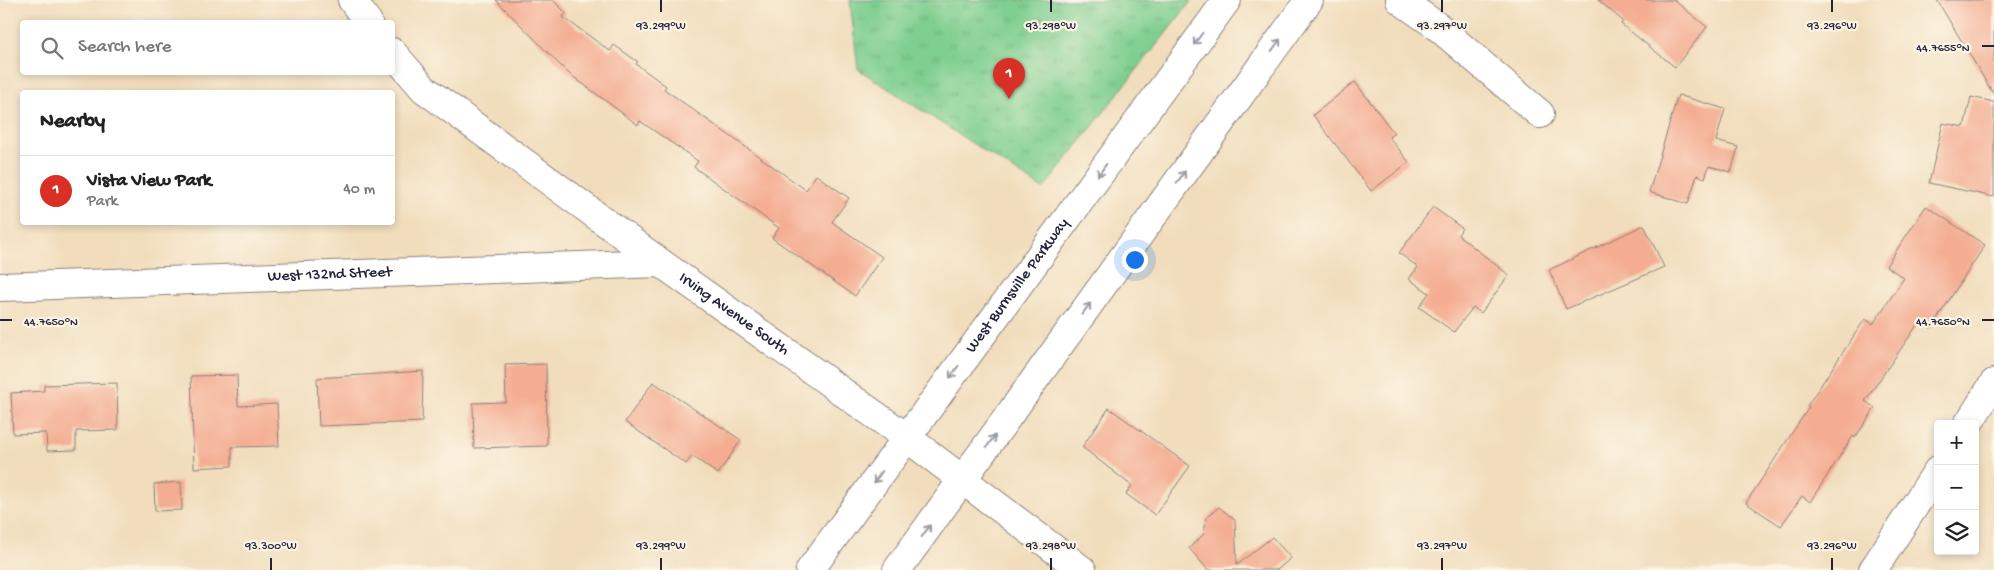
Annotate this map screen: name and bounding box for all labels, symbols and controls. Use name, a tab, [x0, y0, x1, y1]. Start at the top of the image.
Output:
search box	[20, 20, 395, 75]
text: 93.299°W	[635, 20, 686, 34]
text: 93.298°W	[1025, 20, 1076, 34]
text: 93.297°W	[1416, 20, 1467, 34]
text: 93.296°W	[1806, 20, 1857, 34]
one-way arrow	[1193, 32, 1203, 46]
icon: search	[38, 34, 66, 62]
text: Search here	[78, 36, 172, 59]
one-way arrow	[1271, 39, 1282, 52]
text: 44.7655°N	[1916, 42, 1970, 56]
pin: 1	[993, 58, 1025, 99]
text: Nearby	[40, 110, 105, 135]
one-way arrow	[1097, 163, 1107, 177]
text: Vista View Park	[87, 170, 211, 193]
one-way arrow	[1176, 170, 1186, 184]
text: 1	[53, 181, 59, 200]
text: 40 m	[343, 181, 375, 200]
text: Park	[87, 193, 118, 212]
street label: West Burnsville Parkway	[962, 215, 1073, 357]
your location	[1122, 247, 1148, 273]
street label: West 132nd Street	[267, 263, 394, 287]
street label: Irving Avenue South	[675, 269, 793, 360]
one-way arrow	[1081, 302, 1091, 316]
text: 44.7650°N	[24, 316, 78, 330]
text: 44.7650°N	[1916, 316, 1970, 330]
one-way arrow	[949, 365, 959, 379]
map controls	[1934, 420, 1979, 555]
button: +	[1934, 420, 1979, 465]
one-way arrow	[986, 434, 996, 448]
button: −	[1934, 465, 1979, 510]
one-way arrow	[872, 470, 883, 483]
button: layers	[1934, 510, 1979, 555]
one-way arrow	[921, 524, 931, 538]
text: 93.300°W	[244, 540, 297, 554]
text: 93.299°W	[635, 540, 686, 554]
text: 93.298°W	[1025, 540, 1076, 554]
text: 93.297°W	[1416, 540, 1467, 554]
text: 93.296°W	[1806, 540, 1857, 554]

